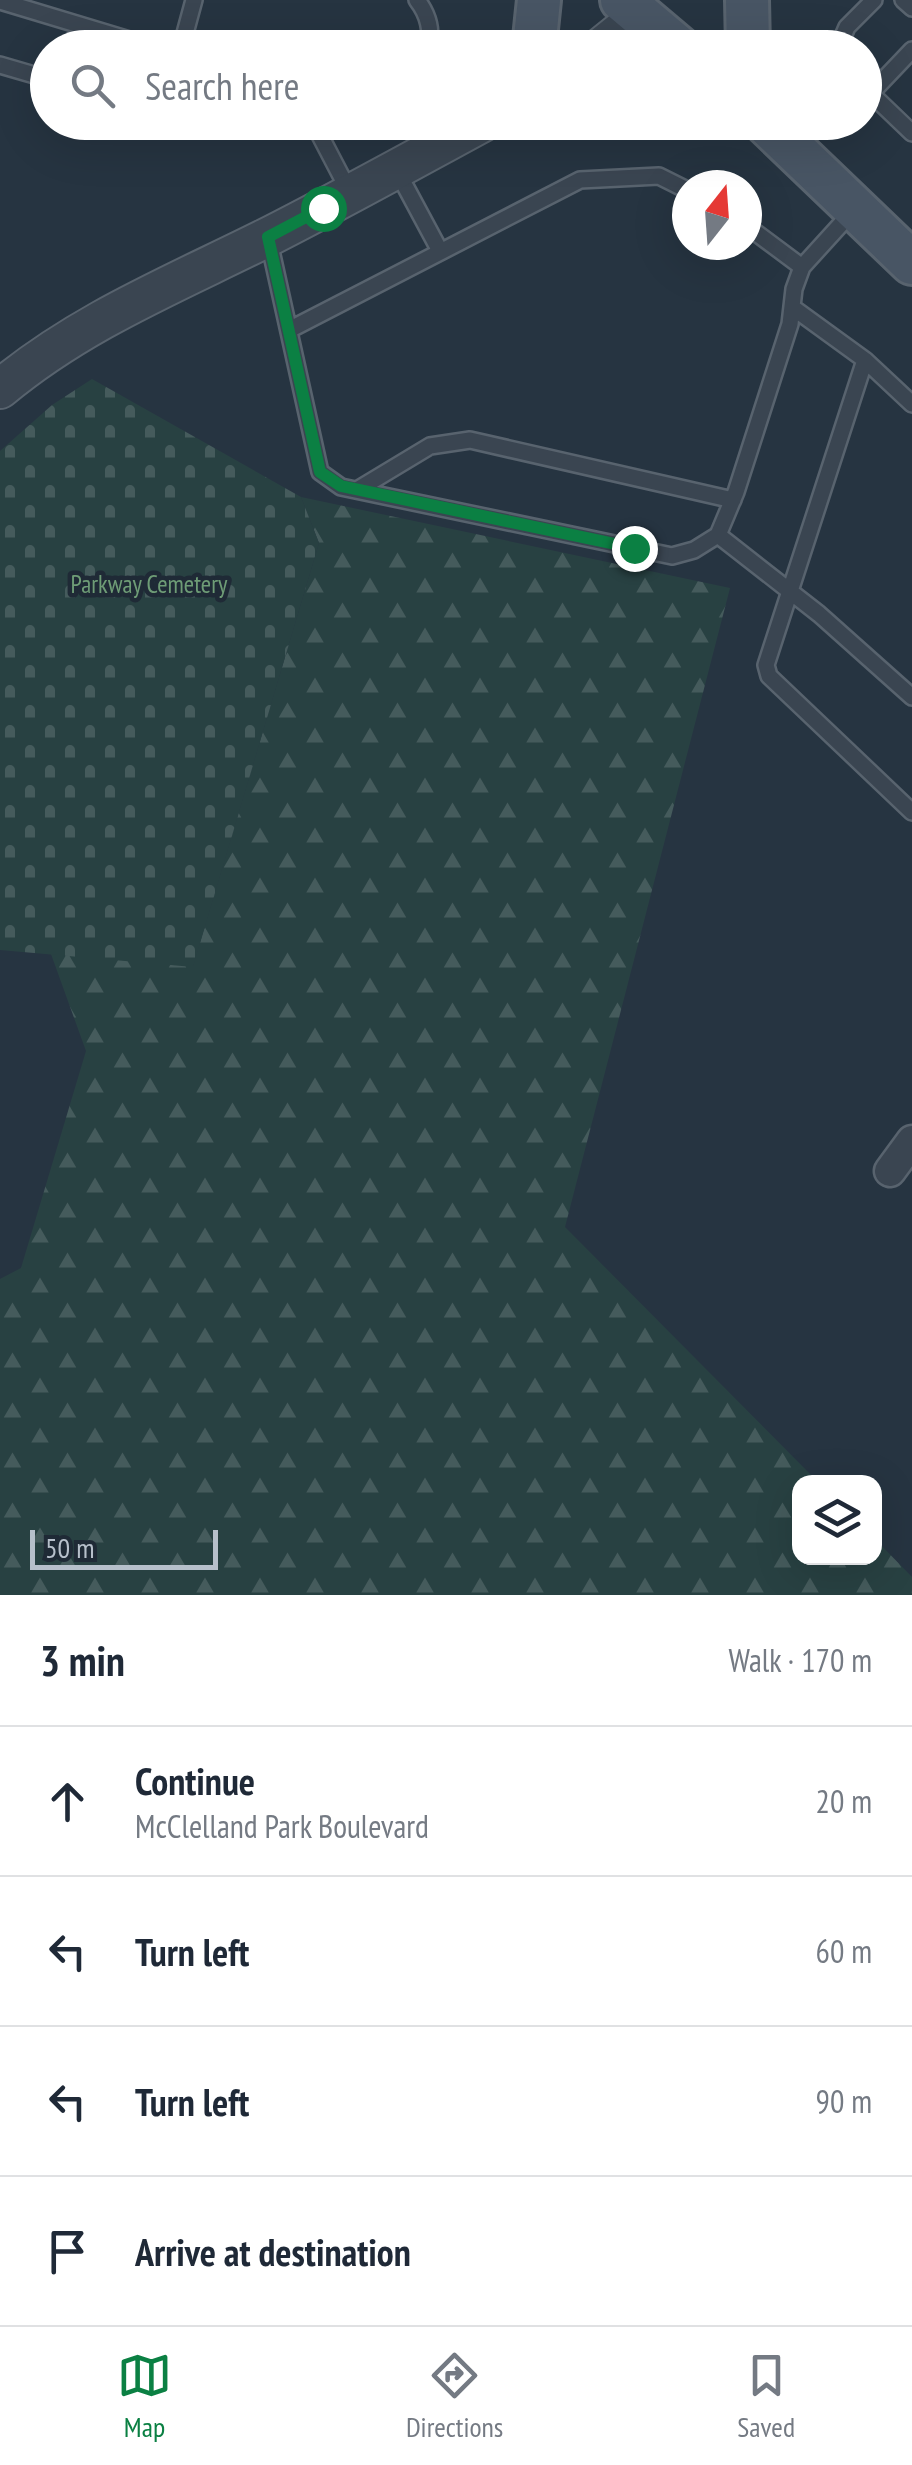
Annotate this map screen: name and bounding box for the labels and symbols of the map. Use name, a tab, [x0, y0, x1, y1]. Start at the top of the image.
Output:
north arrow	[672, 170, 762, 260]
route start	[301, 186, 347, 232]
route end	[612, 526, 658, 572]
park label: Parkway Cemetery	[71, 568, 228, 600]
scale bar	[30, 1525, 218, 1570]

